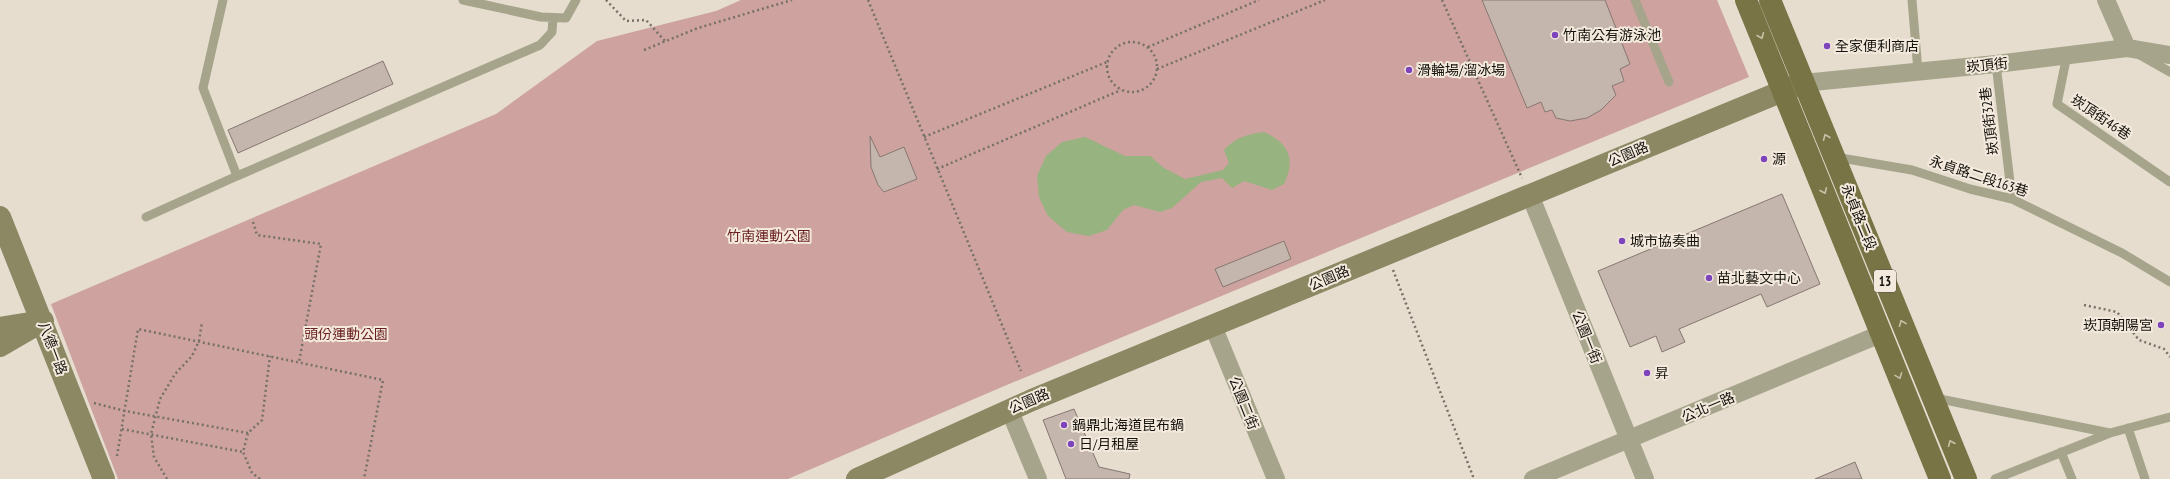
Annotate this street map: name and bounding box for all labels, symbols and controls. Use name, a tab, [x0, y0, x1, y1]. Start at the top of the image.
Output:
place label: 竹南公有游泳池	[1563, 26, 1661, 44]
marker: 竹南公有游泳池	[1550, 30, 1560, 40]
one-way arrow	[1756, 31, 1764, 39]
place label: 全家便利商店	[1835, 37, 1919, 55]
marker: 全家便利商店	[1822, 41, 1832, 51]
street label: 崁頂街	[1965, 54, 2009, 76]
place label: 滑輪場/溜冰場	[1417, 61, 1505, 79]
marker: 滑輪場/溜冰場	[1404, 65, 1414, 75]
street label: 崁頂街32巷	[1976, 86, 2002, 156]
street label: 崁頂街46巷	[2068, 90, 2134, 144]
one-way arrow	[1823, 134, 1831, 142]
street label: 公園路	[1605, 138, 1651, 170]
place label: 源	[1772, 150, 1786, 168]
street label: 永貞路二段163巷	[1927, 152, 2031, 200]
marker: 源	[1759, 154, 1769, 164]
street label: 永貞路二段	[1838, 181, 1880, 253]
one-way arrow	[1819, 187, 1827, 194]
park label: 竹南運動公園	[727, 227, 811, 245]
place label: 城市協奏曲	[1630, 232, 1700, 250]
marker: 城市協奏曲	[1617, 236, 1627, 246]
street label: 公園路	[1306, 262, 1352, 294]
place label: 苗北藝文中心	[1717, 269, 1801, 287]
road number: 13	[1874, 270, 1896, 292]
marker: 苗北藝文中心	[1704, 273, 1714, 283]
street label: 公園一街	[1568, 308, 1606, 366]
place label: 崁頂朝陽宮	[2083, 316, 2153, 334]
street label: 八德一路	[35, 319, 71, 377]
one-way arrow	[1898, 319, 1906, 326]
marker: 崁頂朝陽宮	[2156, 320, 2166, 330]
park label: 頭份運動公園	[304, 325, 388, 343]
place label: 昇	[1655, 364, 1669, 382]
marker: 昇	[1642, 368, 1652, 378]
one-way arrow	[1895, 372, 1903, 379]
street label: 公園二街	[1225, 374, 1263, 432]
street label: 公園路	[1006, 385, 1052, 417]
street label: 公北一路	[1679, 388, 1737, 426]
place label: 鍋鼎北海道昆布鍋	[1072, 416, 1184, 434]
marker: 鍋鼎北海道昆布鍋	[1059, 420, 1069, 430]
place label: 日/月租屋	[1079, 435, 1139, 453]
marker: 日/月租屋	[1066, 439, 1076, 449]
one-way arrow	[1947, 440, 1955, 447]

